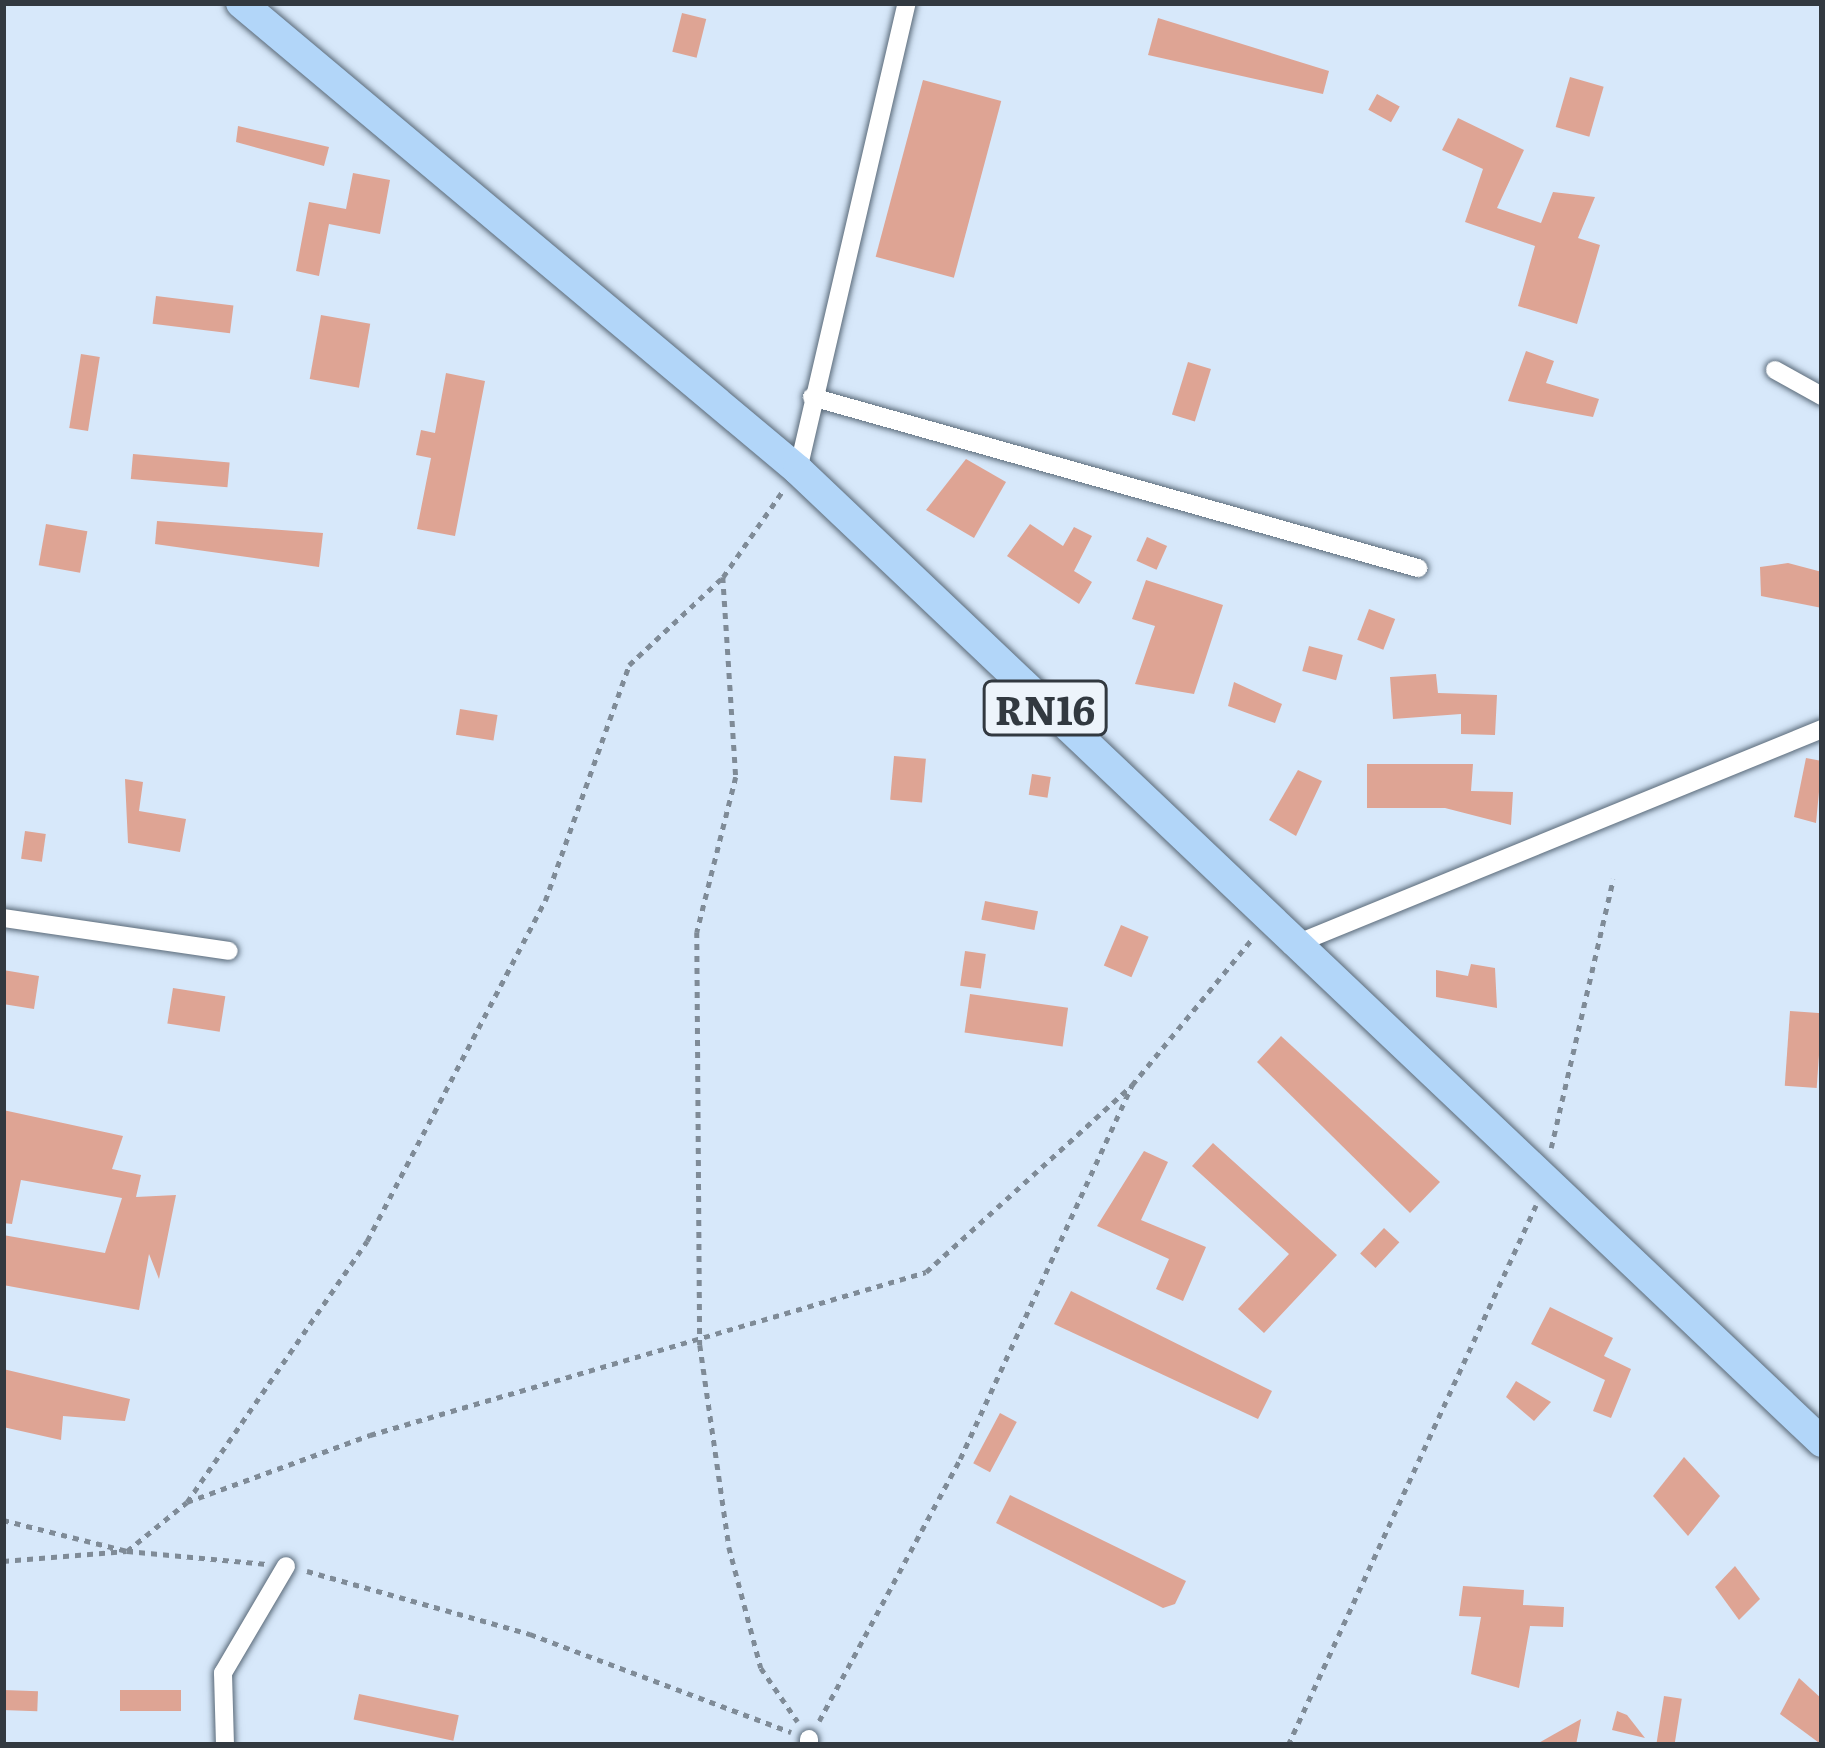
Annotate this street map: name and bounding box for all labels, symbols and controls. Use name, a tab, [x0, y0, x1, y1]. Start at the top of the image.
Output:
road number: RN16	[982, 675, 1108, 741]

